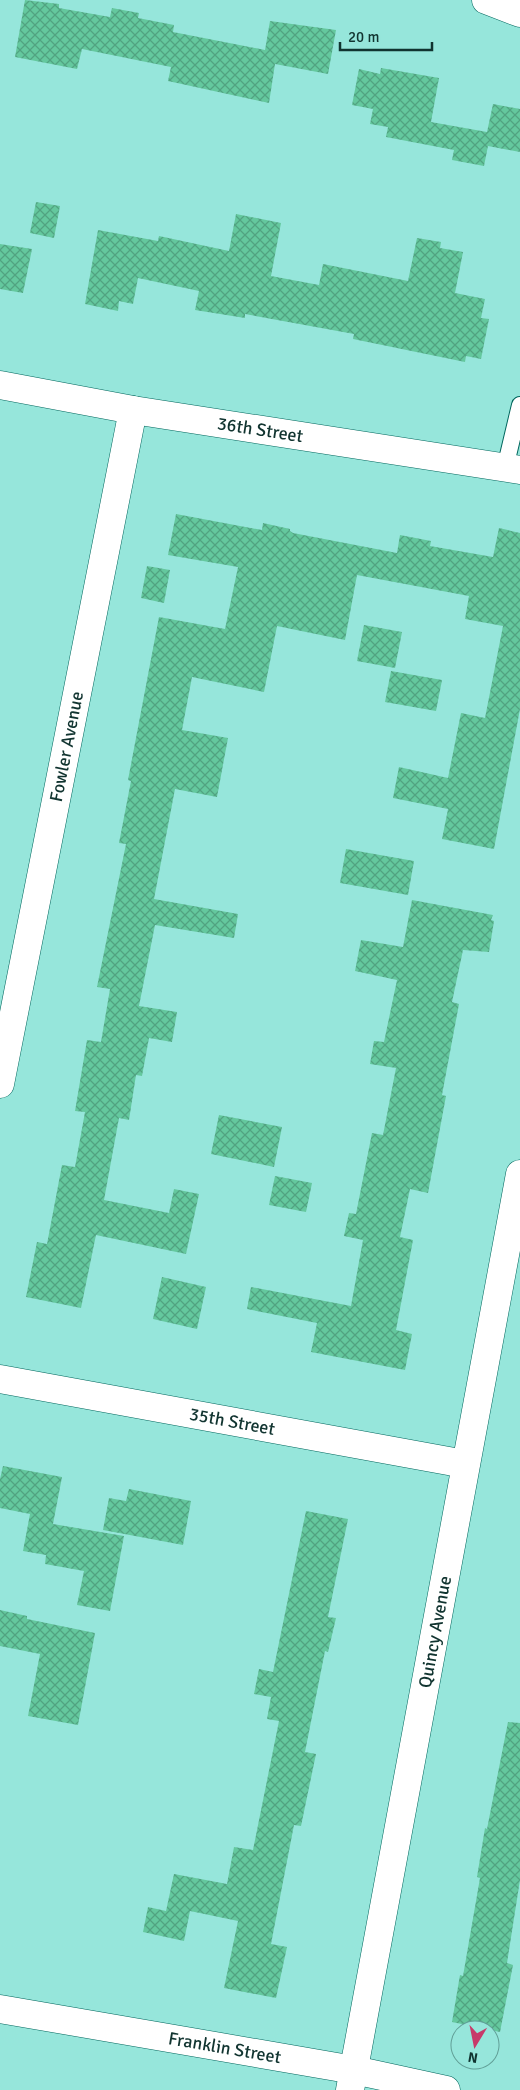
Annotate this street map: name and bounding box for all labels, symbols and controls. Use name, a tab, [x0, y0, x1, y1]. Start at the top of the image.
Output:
scale bar	[340, 20, 432, 52]
text: 20 m	[348, 28, 379, 46]
street label: 36th Street	[216, 412, 305, 447]
street label: Fowler Avenue	[45, 689, 88, 804]
street label: 35th Street	[188, 1403, 277, 1440]
street label: Quincy Avenue	[414, 1574, 456, 1690]
north arrow	[450, 2020, 500, 2070]
street label: Franklin Street	[167, 2027, 283, 2068]
text: N	[467, 2048, 479, 2067]

